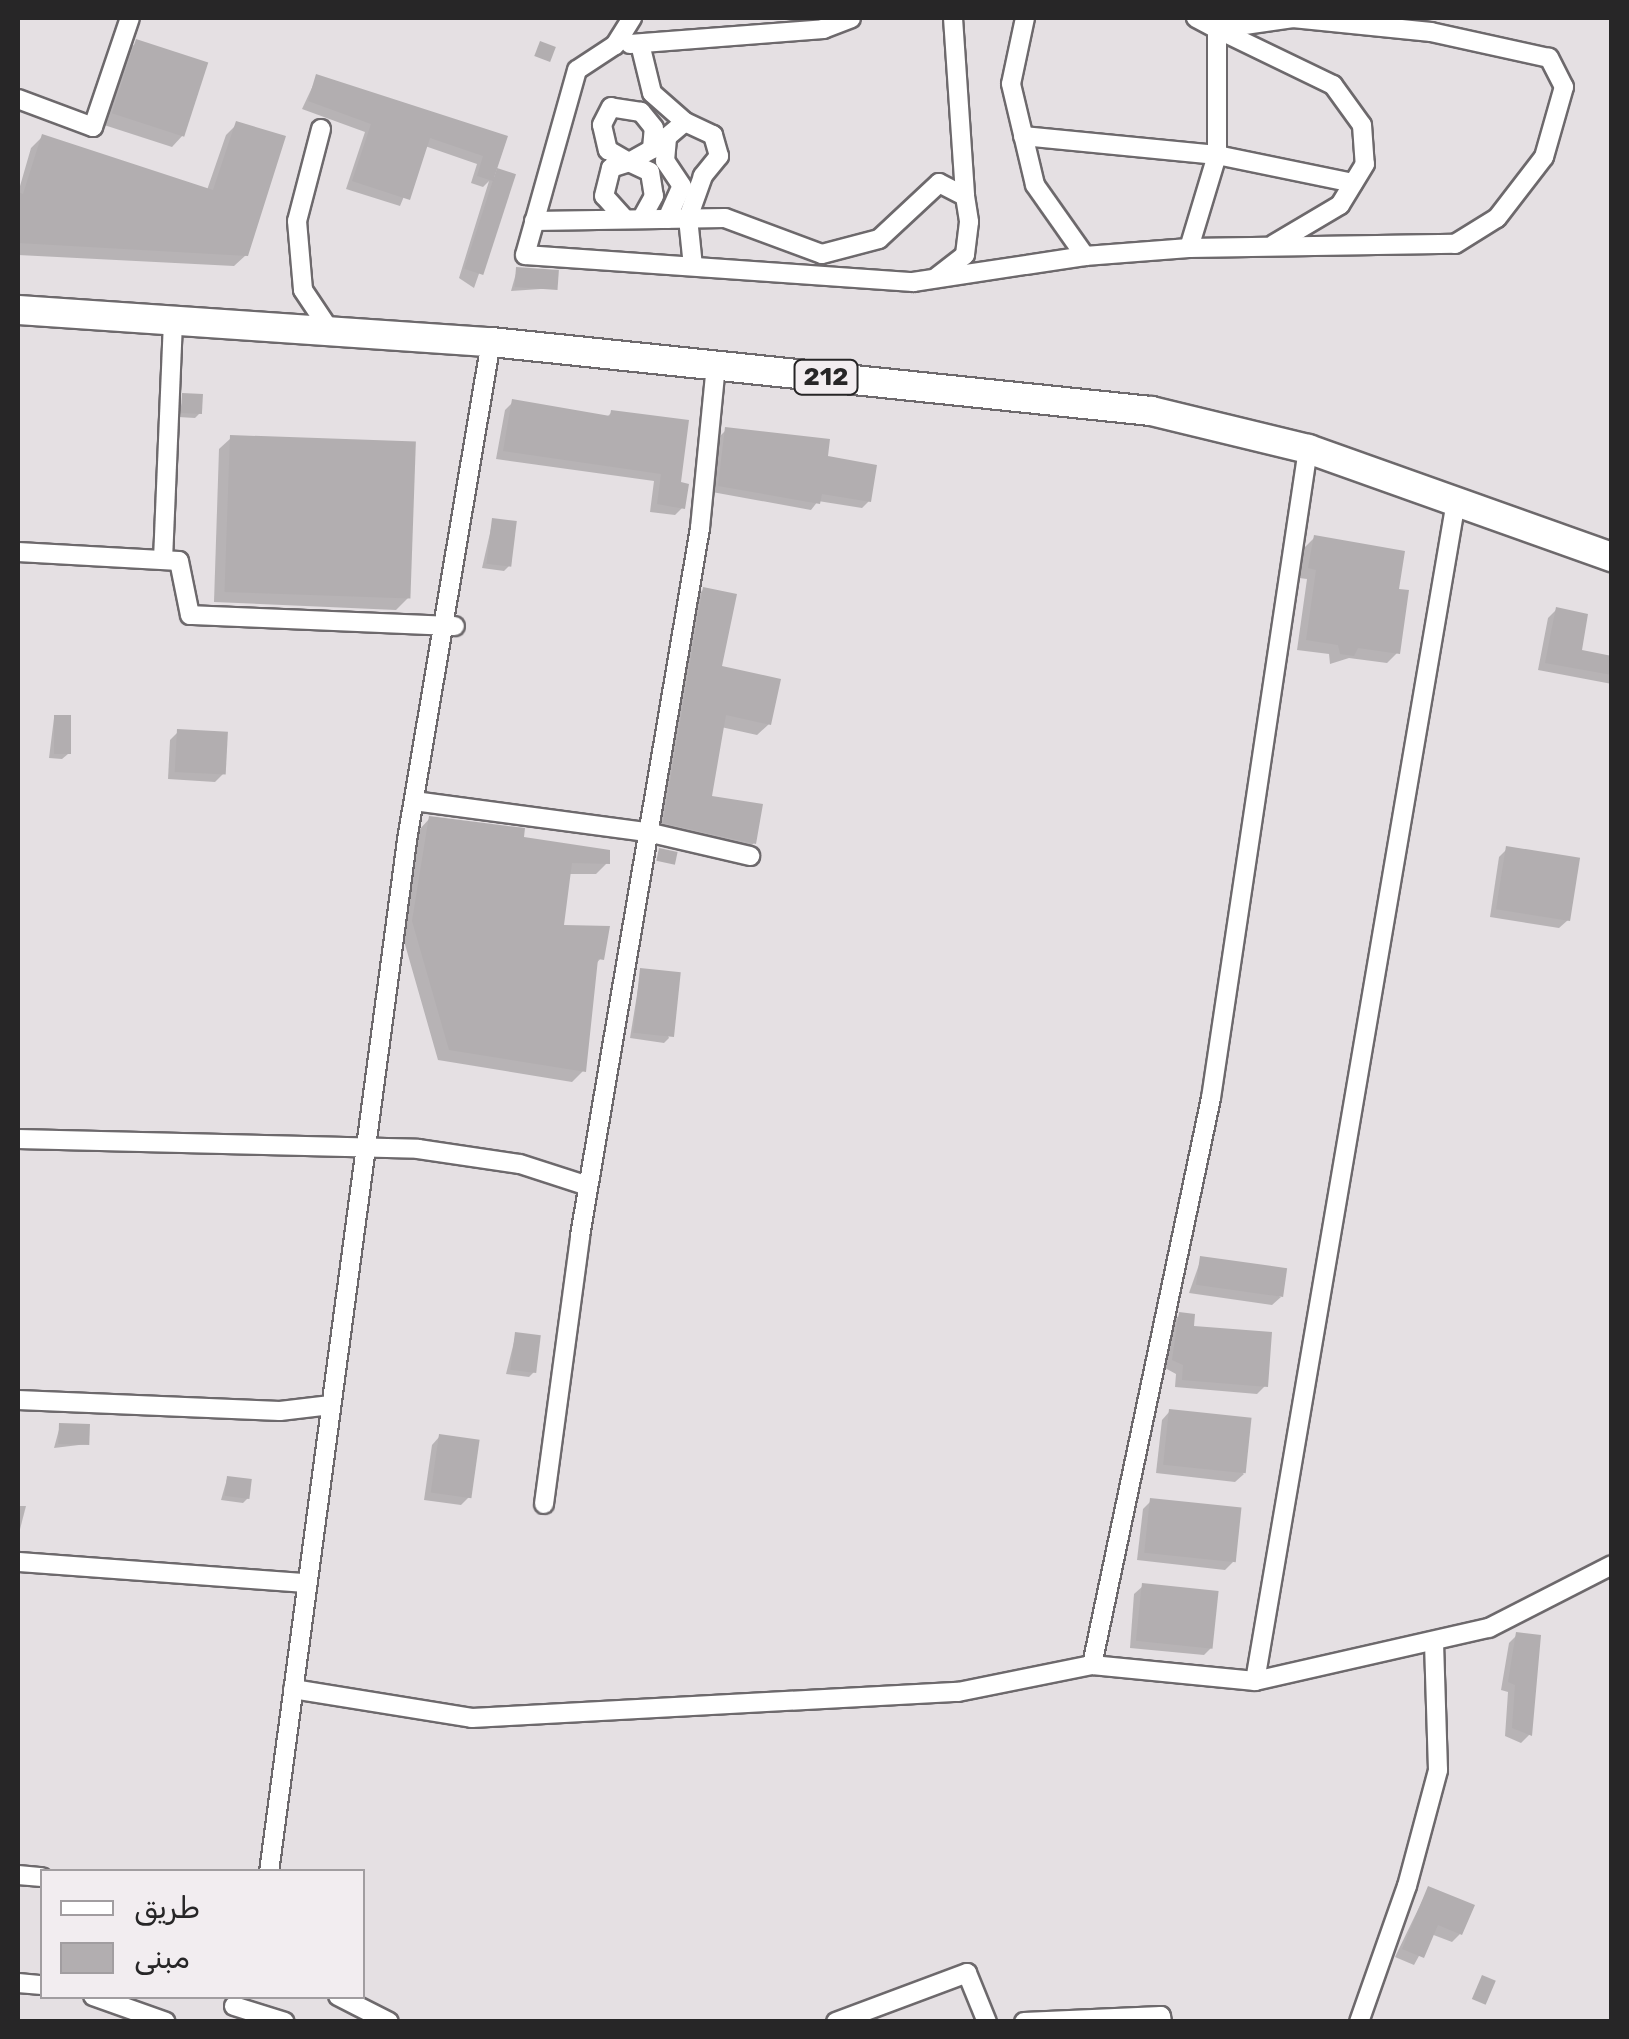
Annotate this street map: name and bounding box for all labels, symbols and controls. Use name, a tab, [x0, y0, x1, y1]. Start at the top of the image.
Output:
road number: 212	[794, 357, 858, 397]
legend	[40, 1869, 365, 1999]
text: طريق	[134, 1890, 200, 1926]
text: مبنى	[134, 1940, 190, 1976]

